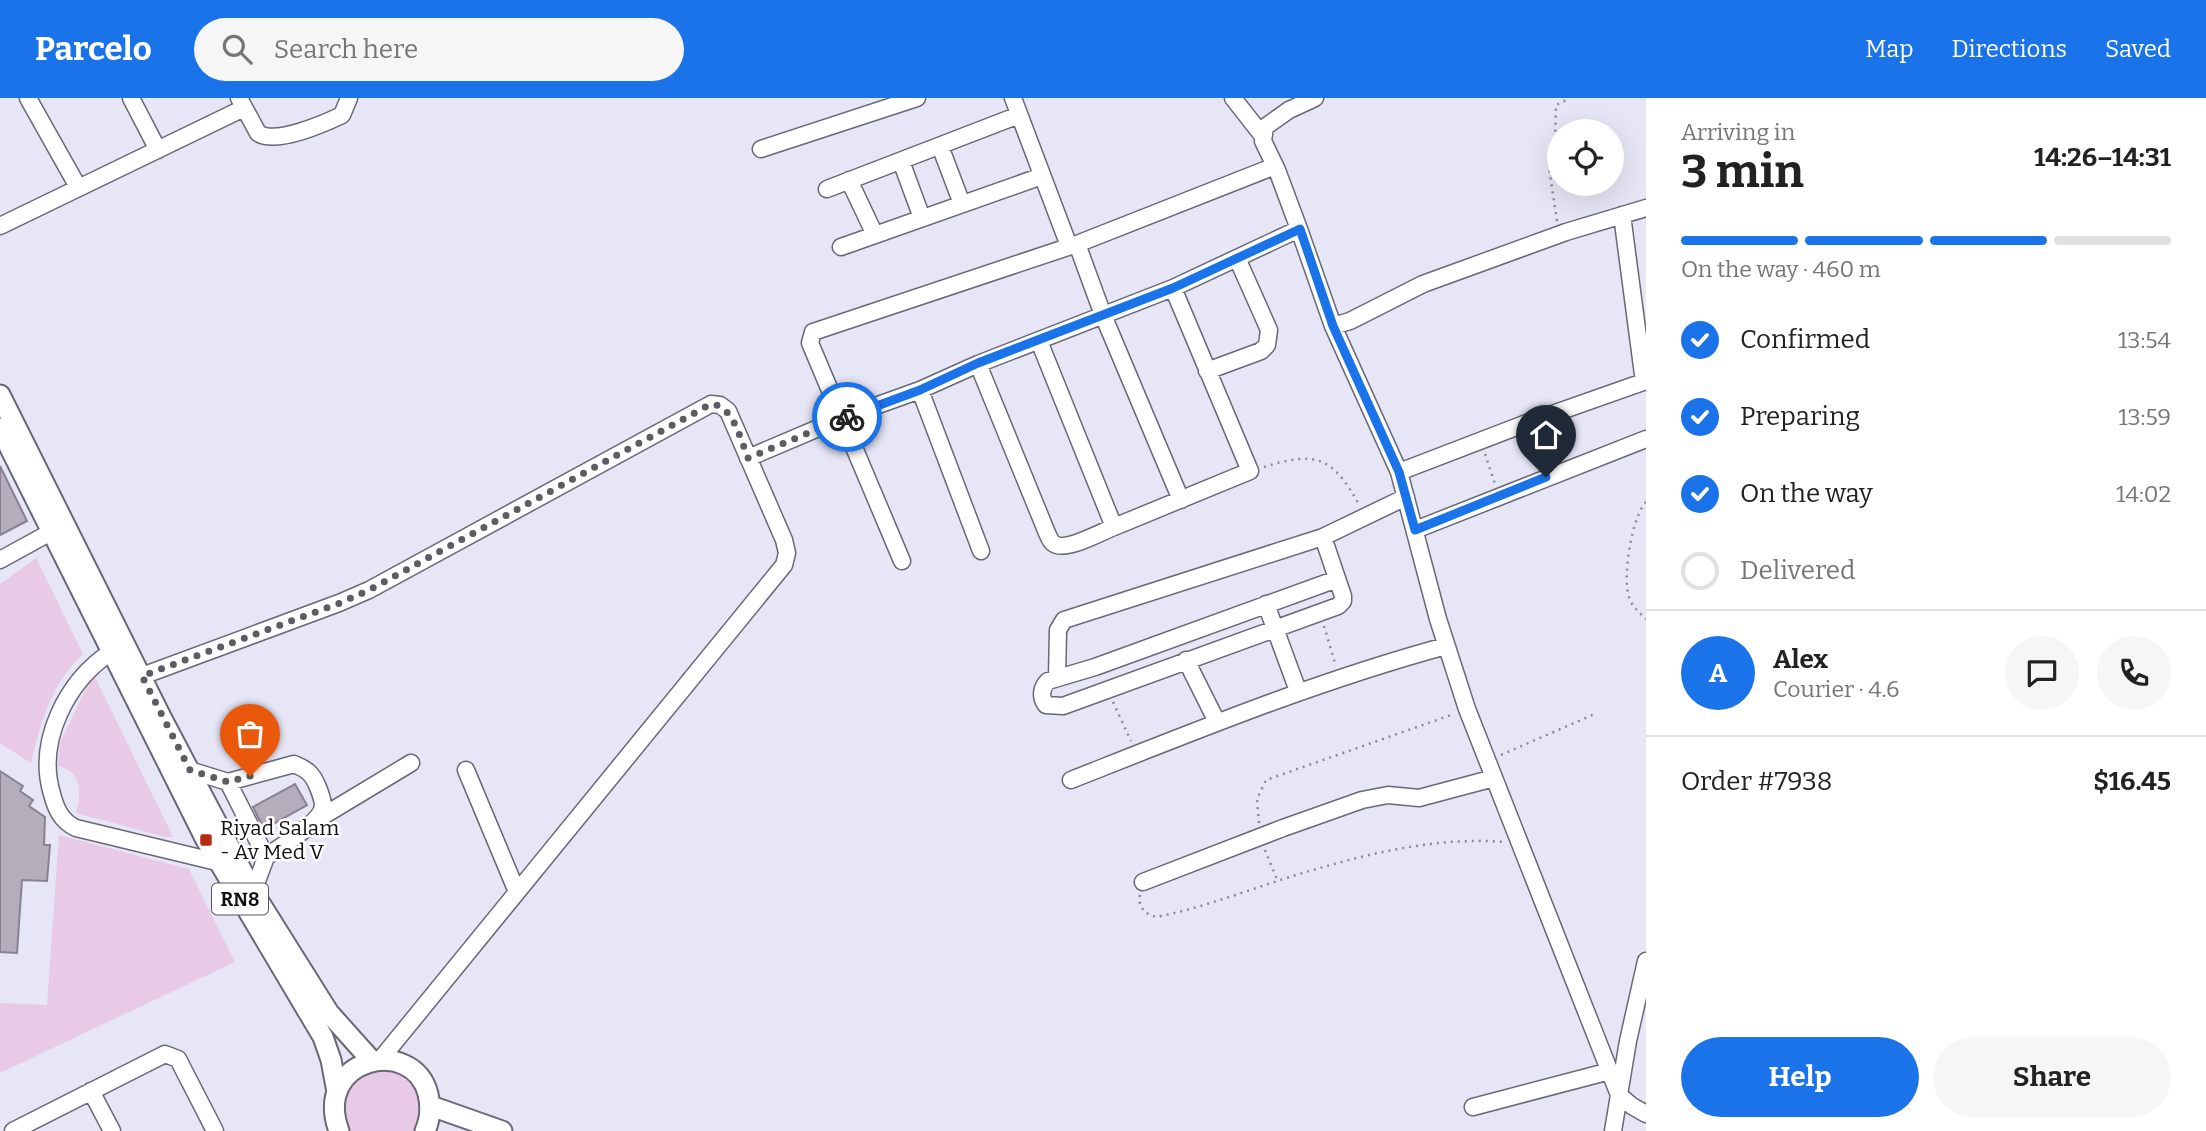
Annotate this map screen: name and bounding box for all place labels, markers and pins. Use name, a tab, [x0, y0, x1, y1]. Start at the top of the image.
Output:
pin	[1516, 405, 1576, 477]
pin	[220, 704, 280, 776]
place label: Riyad Salam - Av Med V	[220, 815, 339, 865]
marker: Riyad Salam - Av Med V	[198, 832, 214, 848]

